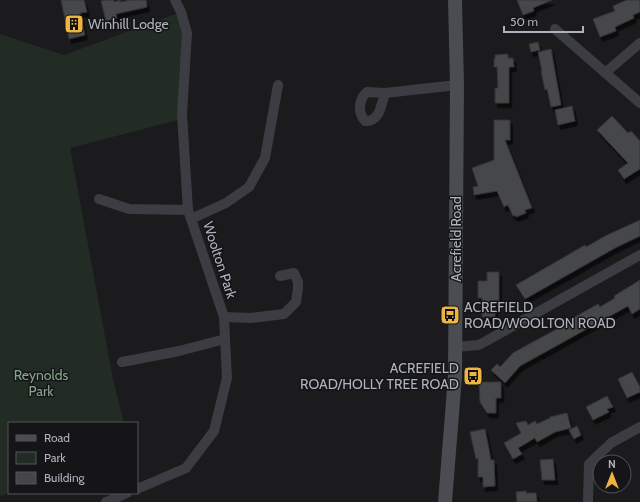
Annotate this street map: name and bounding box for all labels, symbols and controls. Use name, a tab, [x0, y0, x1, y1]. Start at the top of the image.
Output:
scale bar	[504, 8, 583, 34]
building icon: Winhill Lodge	[63, 13, 85, 35]
text: 50 m	[510, 14, 538, 29]
place label: Winhill Lodge	[88, 15, 169, 33]
street label: Acrefield Road	[447, 196, 465, 282]
street label: Woolton Park	[199, 219, 241, 301]
place label: ACREFIELD ROAD/WOOLTON ROAD	[464, 298, 616, 332]
bus stop icon: ACREFIELD ROAD/WOOLTON ROAD	[439, 304, 461, 326]
place label: ACREFIELD ROAD/HOLLY TREE ROAD	[300, 359, 459, 393]
bus stop icon: ACREFIELD ROAD/HOLLY TREE ROAD	[462, 365, 484, 387]
park label: Reynolds Park	[14, 366, 69, 400]
legend	[8, 422, 138, 494]
text: Road	[44, 430, 70, 445]
text: Park	[44, 450, 66, 465]
north arrow	[592, 454, 632, 494]
text: N	[608, 457, 616, 471]
text: Building	[44, 470, 86, 485]

